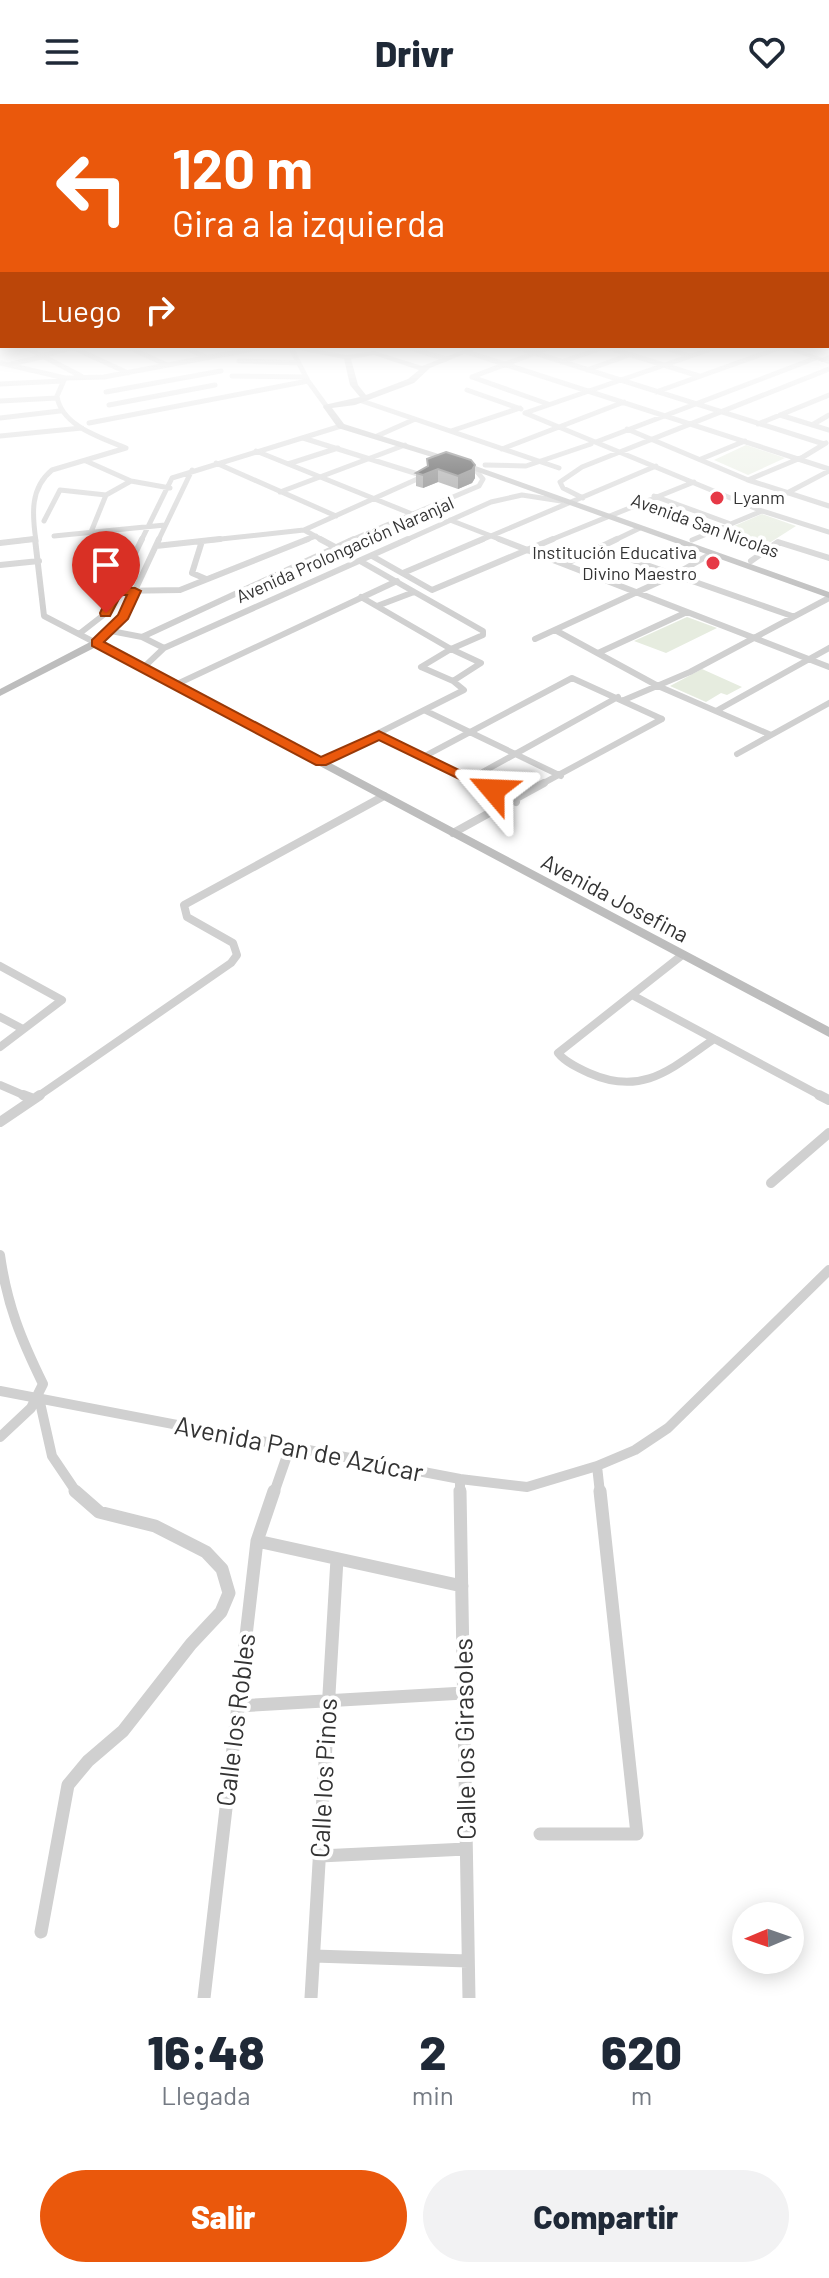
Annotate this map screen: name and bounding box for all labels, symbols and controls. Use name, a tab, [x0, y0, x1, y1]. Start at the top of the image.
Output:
icon: menu	[40, 30, 84, 74]
icon: heart	[745, 30, 789, 74]
text: Drivr	[375, 31, 454, 74]
text: 120 m	[172, 133, 313, 200]
icon: left	[40, 136, 144, 240]
text: Gira a la izquierda	[172, 201, 445, 244]
icon: right	[138, 288, 182, 332]
text: Luego	[40, 292, 122, 328]
place label: Lyanm	[733, 486, 785, 508]
street label: Avenida San Nicolas	[628, 488, 782, 562]
marker: Lyanm	[708, 489, 726, 507]
street label: Avenida Prolongación Naranjal	[232, 491, 457, 607]
pin	[72, 531, 140, 613]
place label: Institución Educativa Divino Maestro	[532, 541, 697, 584]
icon: arrive	[84, 543, 128, 587]
marker: Institución Educativa Divino Maestro	[704, 554, 722, 572]
position arrow	[451, 748, 535, 832]
street label: Avenida Josefina	[537, 847, 694, 947]
street label: Avenida Pan de Azúcar	[172, 1408, 427, 1487]
street label: Calle los Robles	[209, 1632, 261, 1808]
street label: Calle los Girasoles	[446, 1638, 481, 1840]
street label: Calle los Pinos	[303, 1697, 342, 1859]
north arrow	[732, 1902, 804, 1974]
map controls	[732, 1902, 804, 1974]
text: 16:48	[147, 2022, 265, 2080]
text: 2	[419, 2022, 446, 2080]
text: 620	[601, 2022, 682, 2080]
text: Llegada	[161, 2079, 251, 2110]
text: min	[412, 2079, 454, 2110]
text: m	[631, 2079, 652, 2110]
button: Salir	[40, 2170, 407, 2262]
button: Compartir	[423, 2170, 789, 2262]

